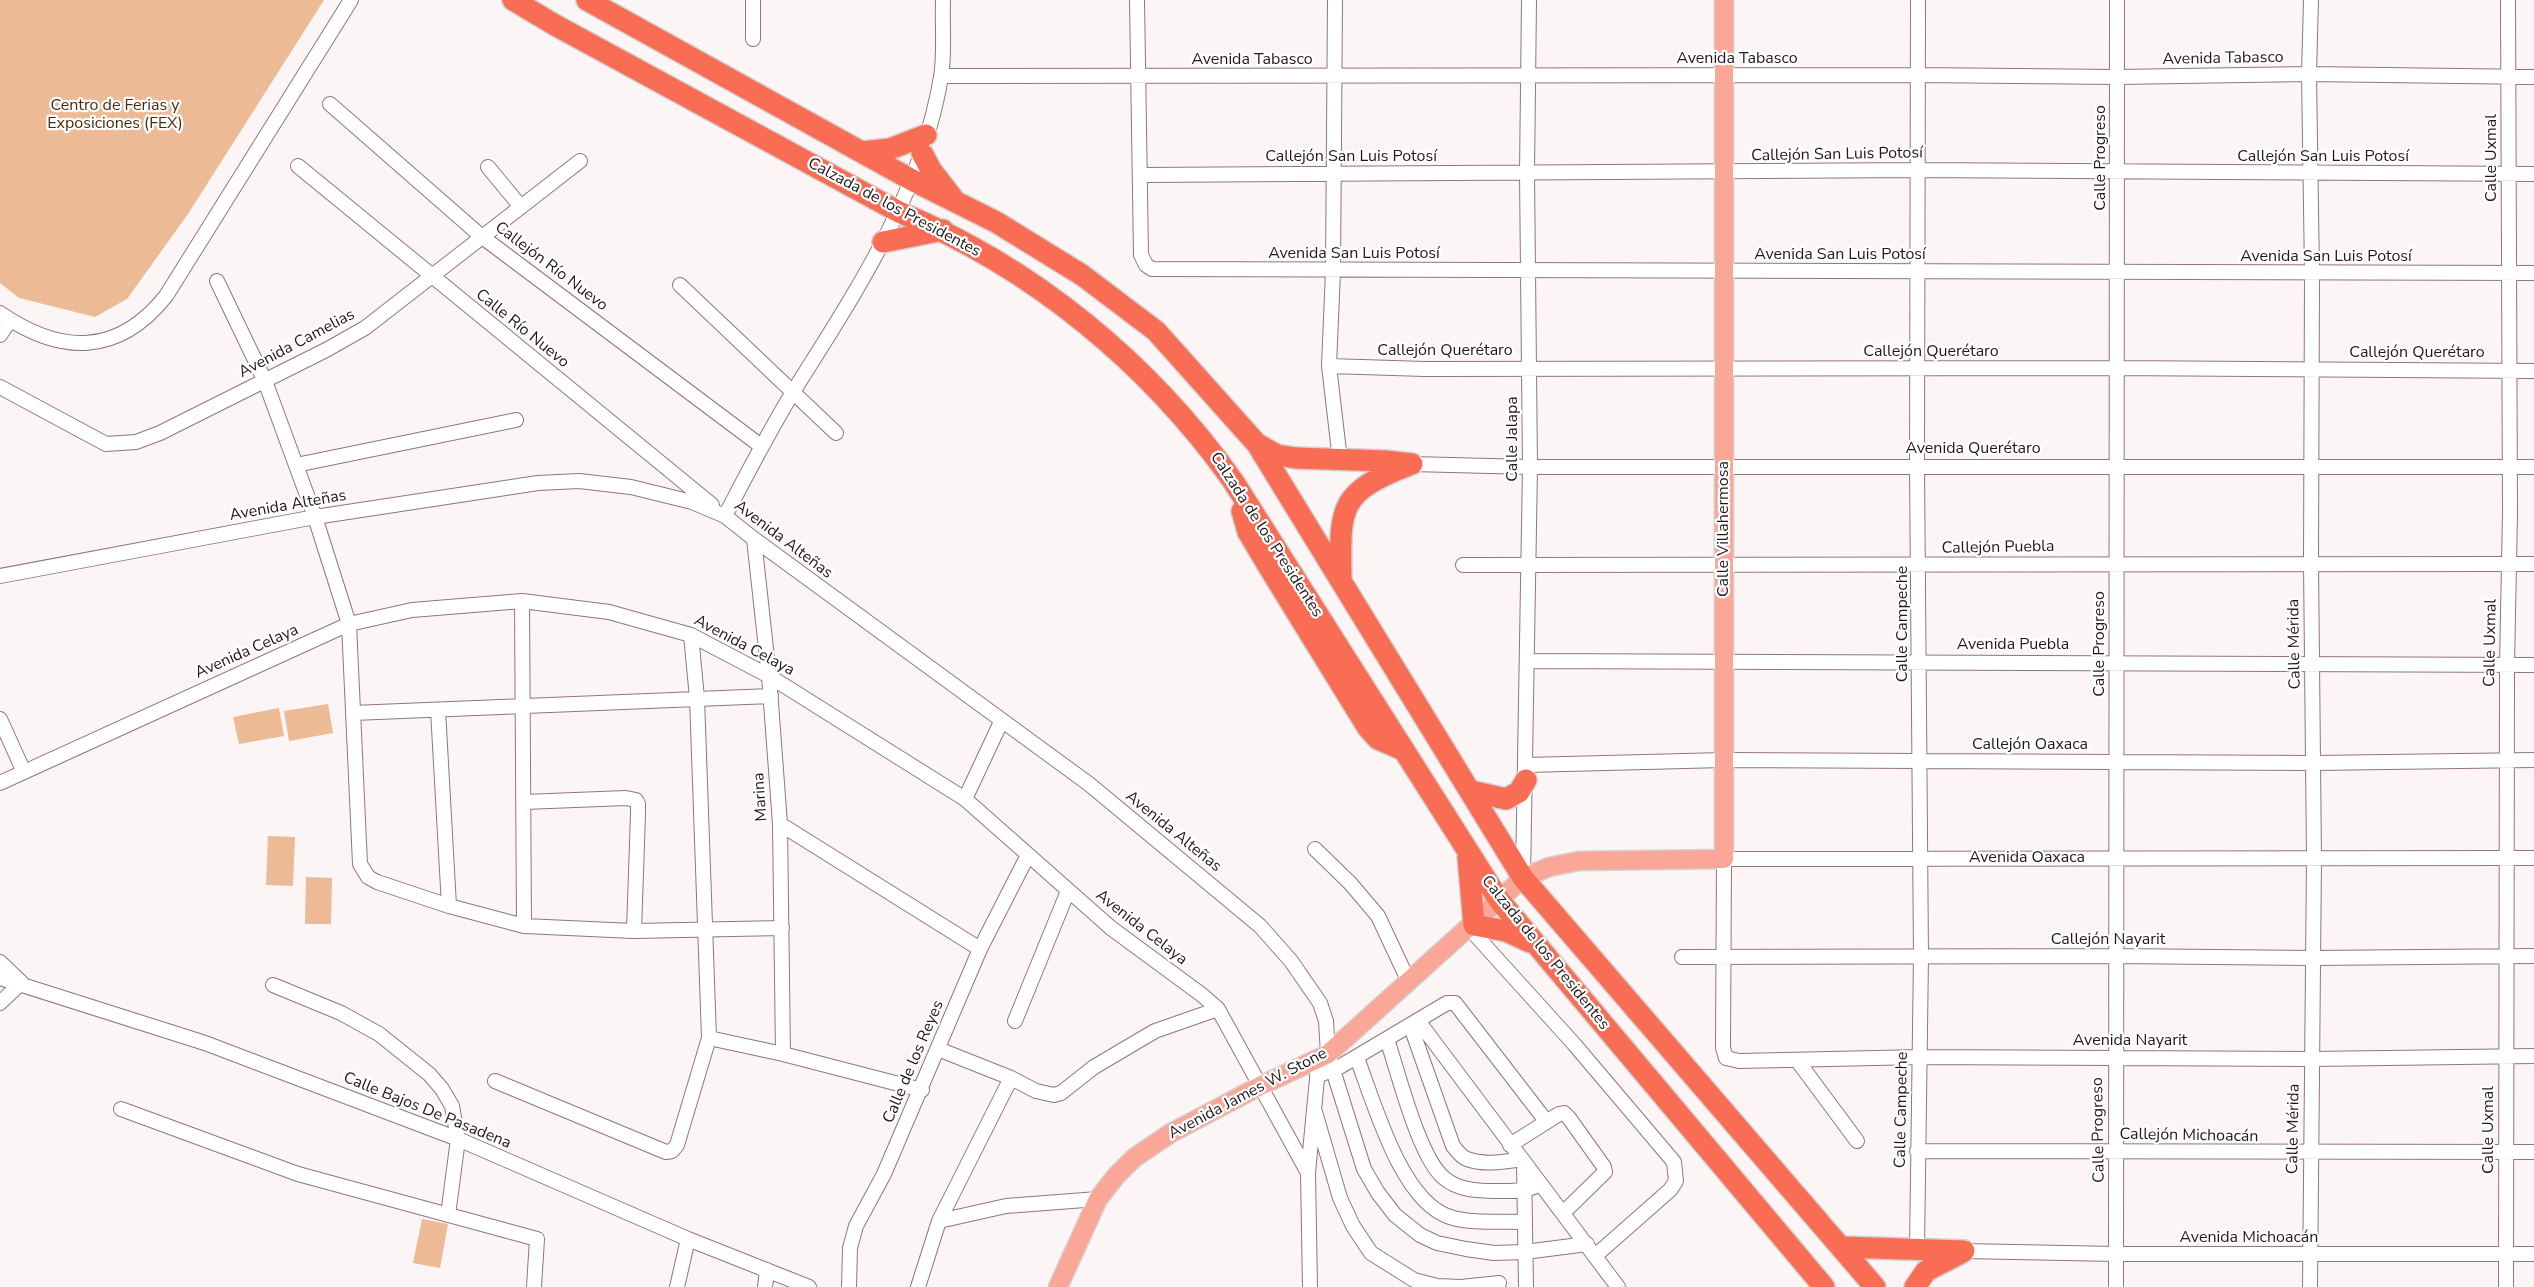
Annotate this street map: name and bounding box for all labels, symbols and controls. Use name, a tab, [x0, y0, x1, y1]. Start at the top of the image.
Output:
street label: Avenida Tabasco	[2162, 48, 2284, 70]
street label: Avenida Tabasco	[1676, 49, 1798, 69]
street label: Avenida Tabasco	[1191, 50, 1313, 70]
park label: Centro de Ferias y Exposiciones (FEX)	[47, 96, 183, 134]
street label: Calle Progreso	[2091, 105, 2111, 211]
street label: Calle Uxmal	[2482, 114, 2502, 202]
street label: Callejón San Luis Potosí	[1751, 144, 1923, 166]
street label: Callejón San Luis Potosí	[1265, 147, 1437, 167]
street label: Callejón San Luis Potosí	[2237, 147, 2409, 167]
street label: Calzada de los Presidentes	[804, 154, 984, 262]
street label: Callejón Río Nuevo	[491, 218, 611, 316]
street label: Avenida San Luis Potosí	[1268, 244, 1440, 264]
street label: Avenida San Luis Potosí	[1754, 245, 1926, 265]
street label: Avenida San Luis Potosí	[2240, 247, 2412, 267]
street label: Calle Río Nuevo	[471, 285, 573, 373]
street label: Avenida Camelias	[236, 305, 358, 383]
street label: Callejón Querétaro	[1377, 341, 1513, 361]
street label: Callejón Querétaro	[1863, 342, 1999, 362]
street label: Callejón Querétaro	[2349, 343, 2485, 363]
street label: Calle Jalapa	[1503, 396, 1523, 482]
street label: Avenida Querétaro	[1905, 439, 2041, 459]
street label: Calzada de los Presidentes	[1205, 449, 1327, 621]
street label: Calle Villahermosa	[1714, 461, 1734, 597]
street label: Avenida Alteñas	[228, 486, 348, 526]
street label: Avenida Alteñas	[730, 497, 836, 583]
street label: Callejón Puebla	[1941, 537, 2055, 559]
street label: Calle Campeche	[1893, 566, 1913, 682]
street label: Calle Progreso	[2090, 591, 2110, 697]
street label: Calle Mérida	[2285, 599, 2305, 689]
street label: Calle Uxmal	[2481, 599, 2501, 687]
street label: Avenida Celaya	[690, 611, 798, 681]
street label: Avenida Celaya	[192, 621, 302, 683]
street label: Avenida Puebla	[1957, 635, 2069, 655]
street label: Callejón Oaxaca	[1972, 735, 2088, 755]
street label: Marina	[750, 772, 772, 822]
street label: Avenida Alteñas	[1121, 787, 1225, 877]
street label: Avenida Oaxaca	[1969, 848, 2085, 868]
street label: Calzada de los Presidentes	[1477, 872, 1613, 1034]
street label: Avenida Celaya	[1091, 886, 1191, 970]
street label: Callejón Nayarit	[2051, 930, 2165, 950]
street label: Calle de los Reyes	[879, 998, 949, 1126]
street label: Avenida Nayarit	[2073, 1031, 2187, 1051]
street label: Avenida James W. Stone	[1166, 1044, 1330, 1144]
street label: Calle Campeche	[1891, 1052, 1913, 1168]
street label: Calle Bajos De Pasadena	[340, 1069, 514, 1153]
street label: Calle Progreso	[2088, 1077, 2110, 1183]
street label: Calle Mérida	[2284, 1084, 2304, 1174]
street label: Calle Uxmal	[2479, 1086, 2499, 1174]
street label: Callejón Michoacán	[2119, 1125, 2259, 1147]
street label: Avenida Michoacán	[2180, 1228, 2318, 1248]

